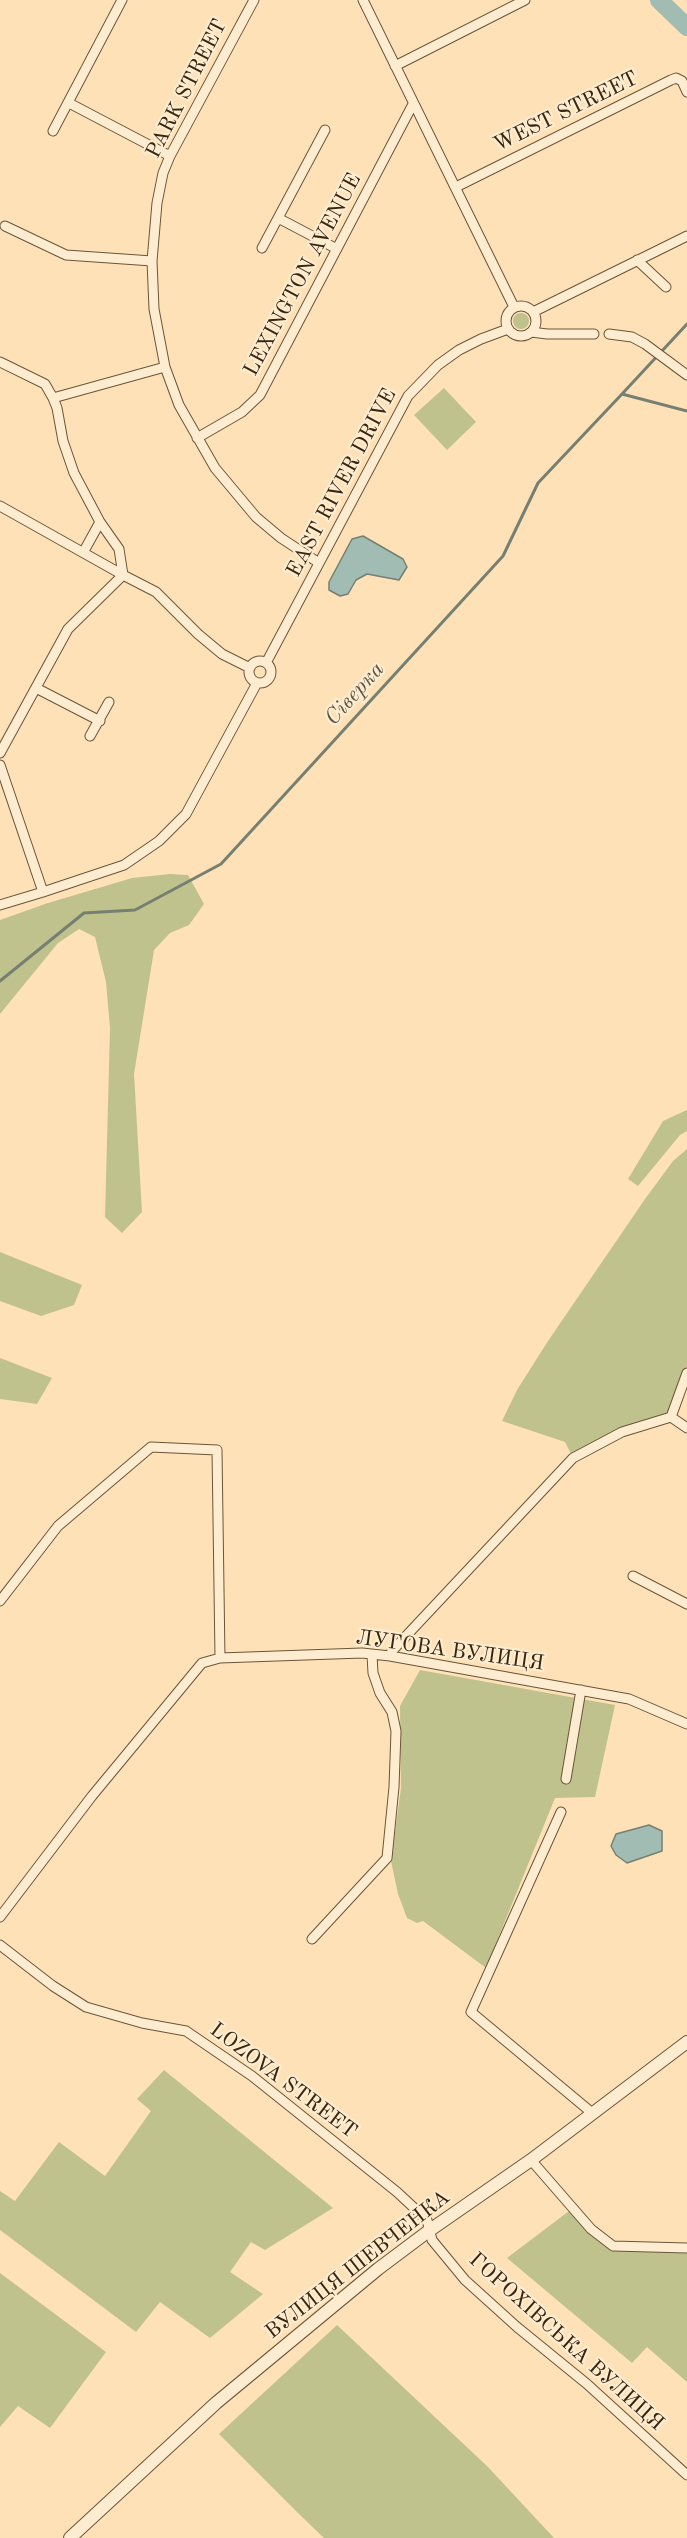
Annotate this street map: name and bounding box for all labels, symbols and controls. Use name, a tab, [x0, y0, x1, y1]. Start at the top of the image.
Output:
street label: PARK STREET	[141, 15, 233, 163]
street label: WEST STREET	[490, 66, 642, 158]
street label: LEXINGTON AVENUE	[239, 169, 367, 381]
street label: ЕАST RІVЕR DRIVE	[282, 384, 402, 582]
water label: Сіверка	[320, 657, 390, 731]
street label: ЛУГОВА ВУЛИЦЯ	[354, 1625, 546, 1677]
street label: LOZOVA STREET	[204, 2017, 362, 2145]
street label: ВУЛИЦЯ ШЕВЧЕНКА	[261, 2185, 455, 2345]
street label: ГОРОХІВСЬКА ВУЛИЦЯ	[463, 2248, 669, 2436]

